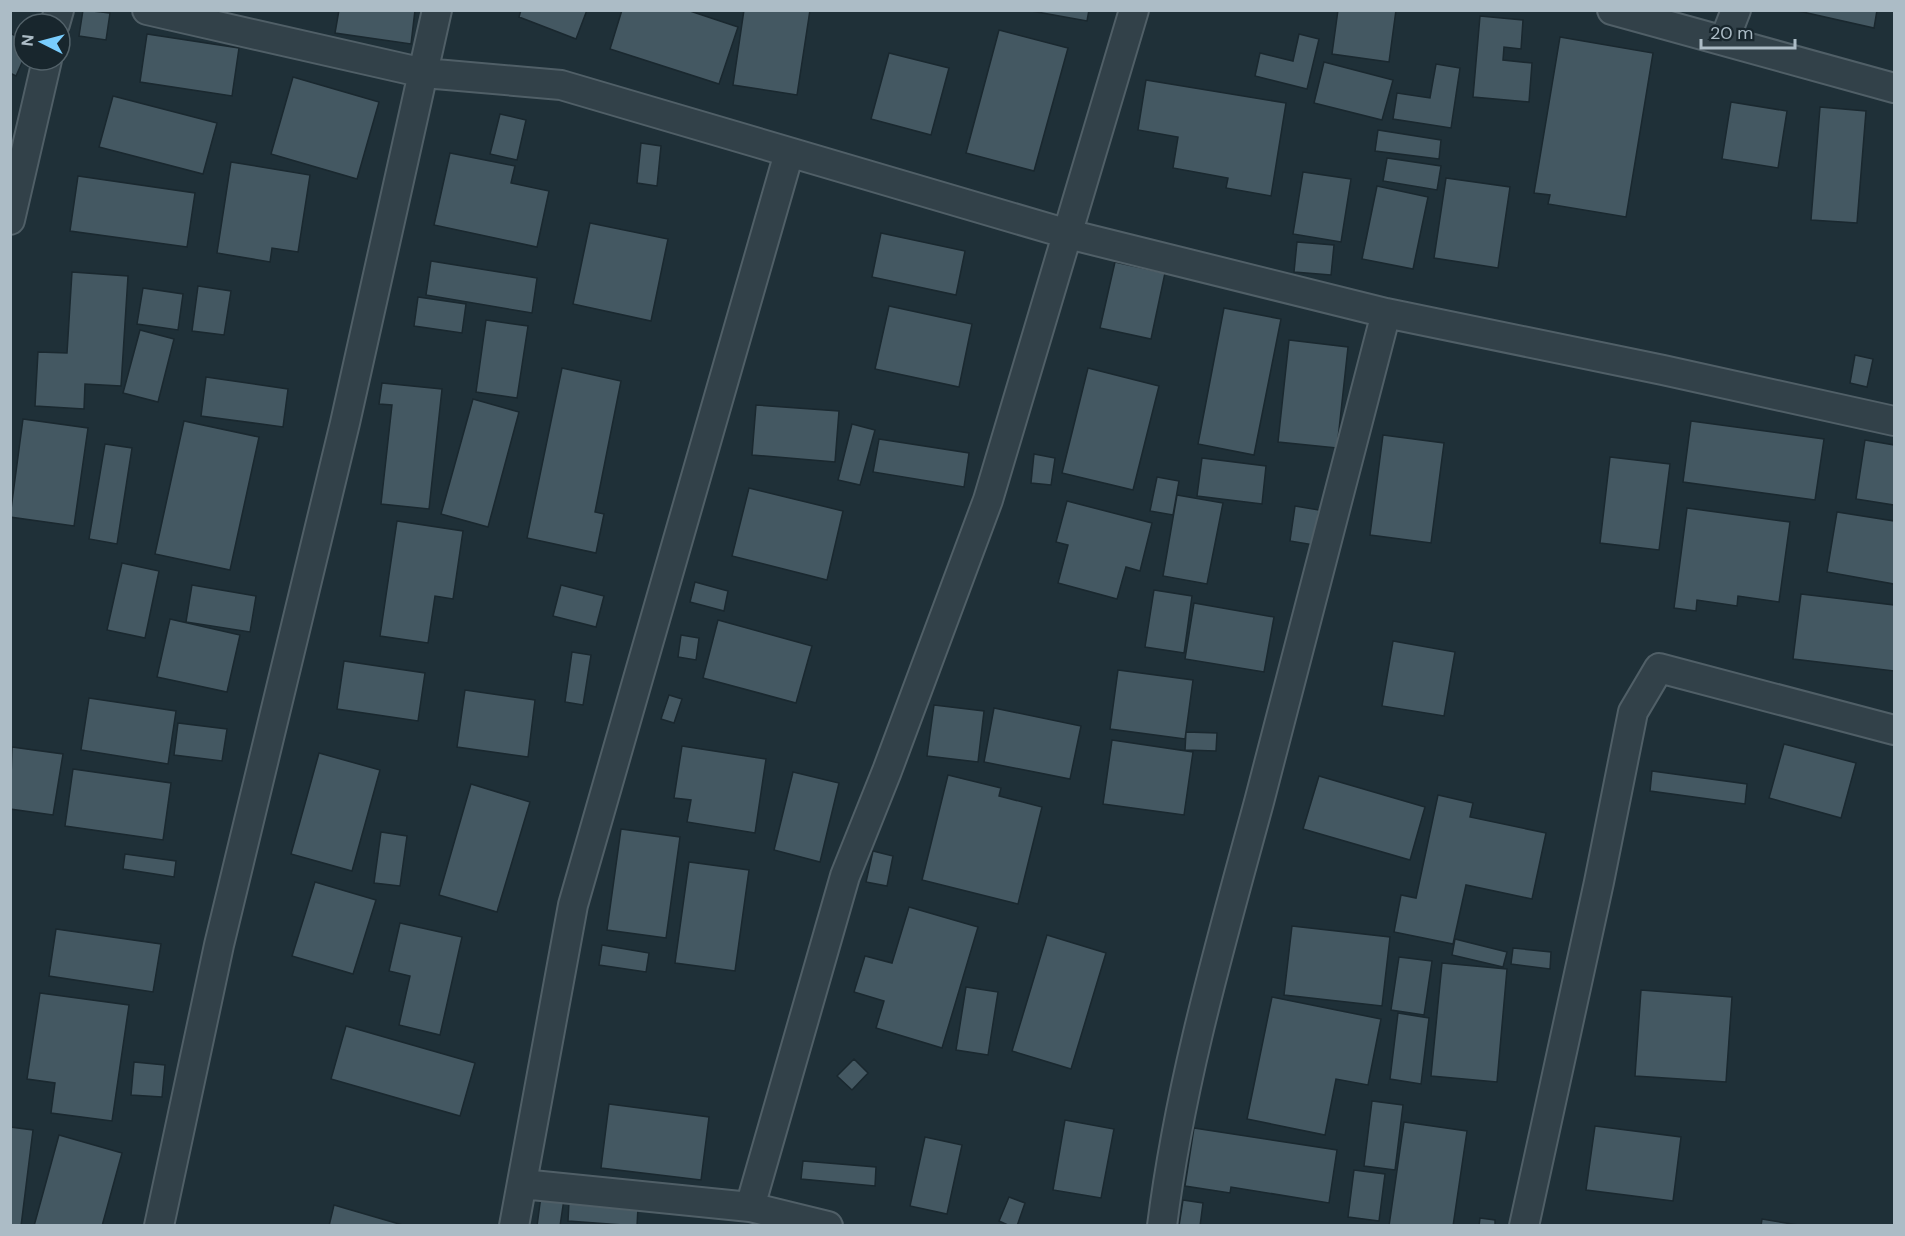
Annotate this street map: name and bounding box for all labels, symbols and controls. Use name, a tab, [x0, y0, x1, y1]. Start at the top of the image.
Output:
north arrow	[12, 12, 72, 72]
scale bar	[1701, 12, 1796, 50]
text: 20 m	[1710, 21, 1753, 45]
text: N	[17, 34, 39, 47]

